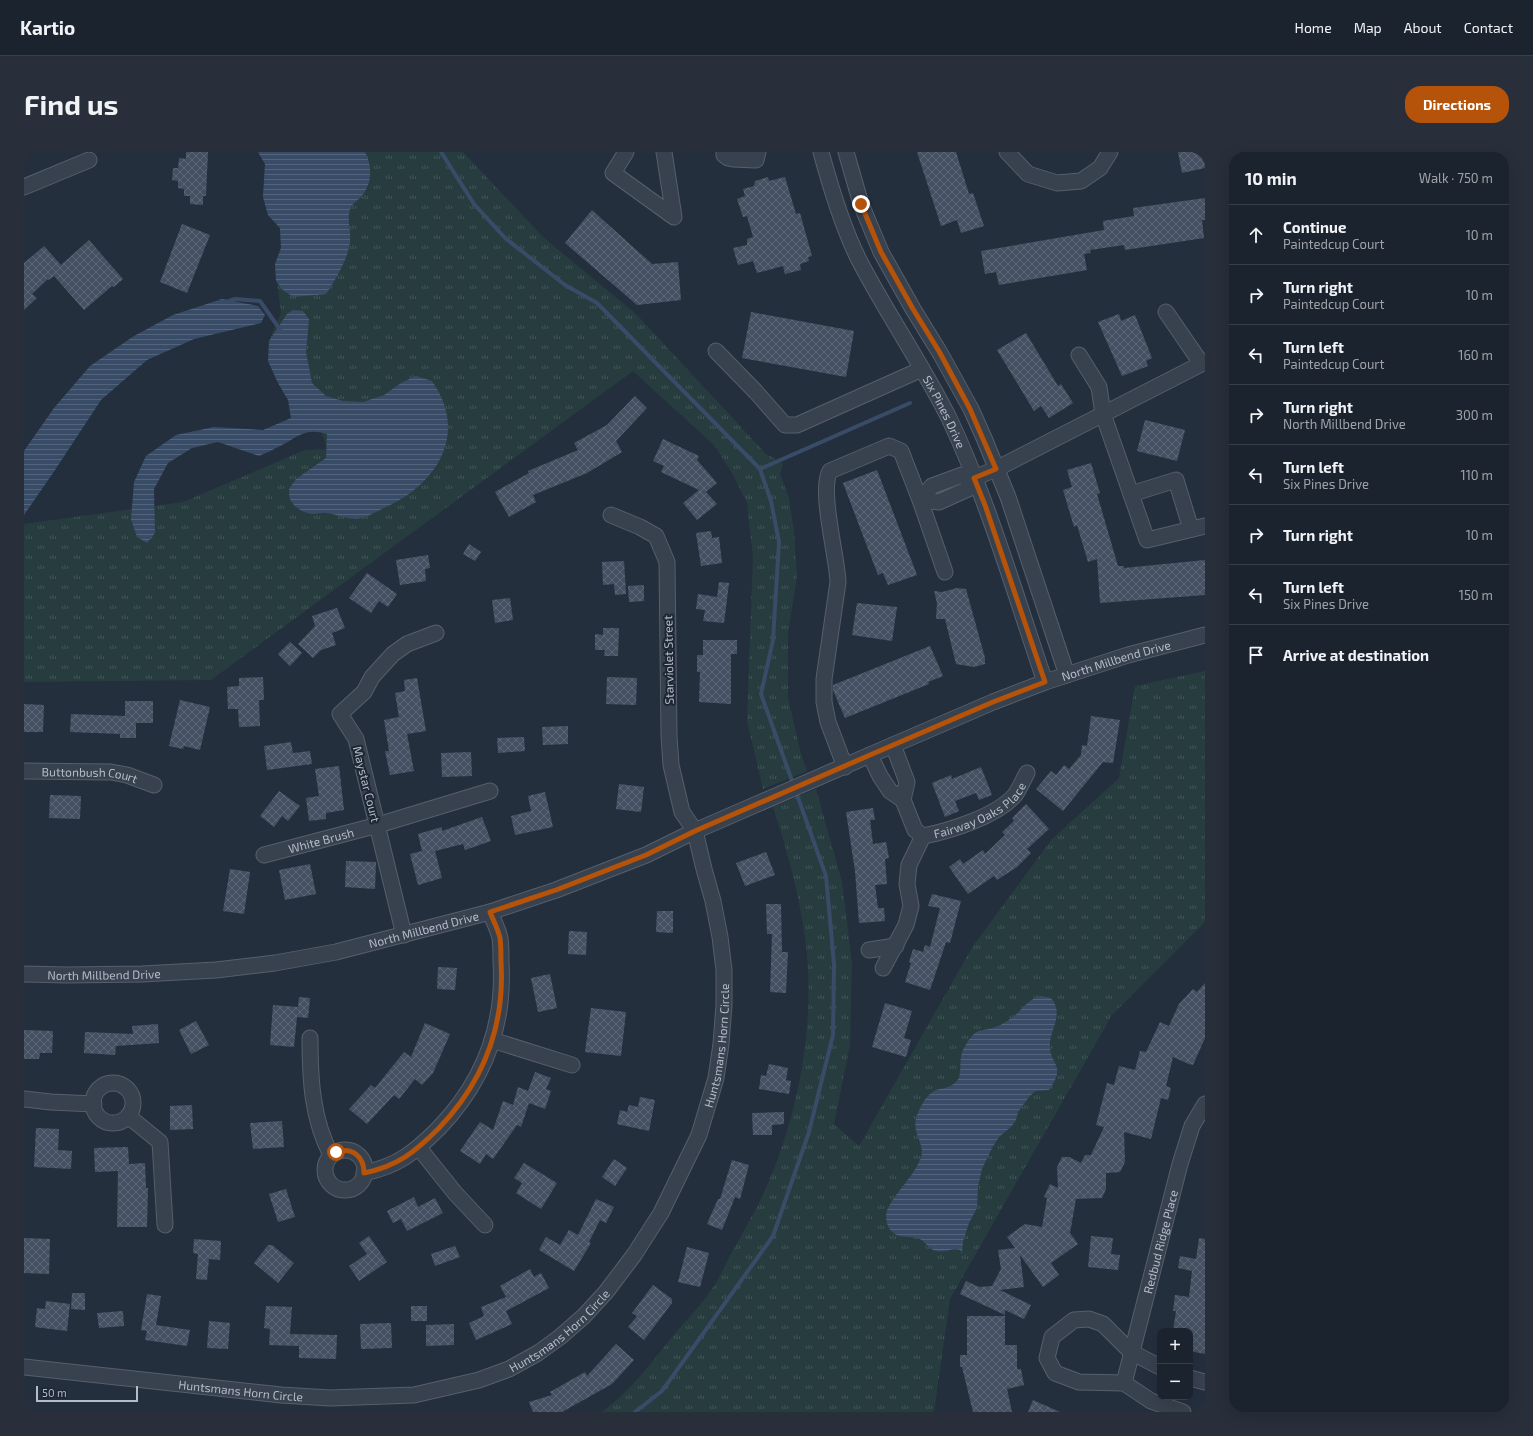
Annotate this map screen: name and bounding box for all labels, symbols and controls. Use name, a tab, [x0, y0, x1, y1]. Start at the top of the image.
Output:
text: Kartio	[20, 16, 75, 39]
text: Home	[1295, 19, 1332, 36]
text: Map	[1354, 19, 1382, 36]
text: About	[1404, 19, 1442, 36]
text: Contact	[1464, 19, 1513, 36]
button: Directions	[1405, 86, 1509, 123]
text: Find us	[24, 87, 118, 121]
text: 10 min	[1245, 168, 1297, 188]
text: Walk · 750 m	[1419, 170, 1493, 186]
route end	[852, 195, 870, 213]
text: Continue	[1283, 218, 1346, 236]
icon: ahead	[1245, 224, 1267, 246]
text: 10 m	[1466, 227, 1493, 243]
text: Paintedcup Court	[1283, 236, 1385, 252]
text: Turn right	[1283, 278, 1353, 296]
icon: right	[1245, 284, 1267, 306]
text: 10 m	[1466, 287, 1493, 303]
text: Paintedcup Court	[1283, 296, 1385, 312]
text: Turn left	[1283, 338, 1344, 356]
icon: left	[1245, 344, 1267, 366]
text: 160 m	[1458, 347, 1493, 363]
text: Paintedcup Court	[1283, 356, 1385, 372]
street label: Six Pines Drive	[920, 373, 969, 450]
text: Turn right	[1283, 398, 1353, 416]
icon: right	[1245, 404, 1267, 426]
text: 300 m	[1456, 407, 1493, 423]
text: North Millbend Drive	[1283, 416, 1406, 432]
text: Turn left	[1283, 458, 1344, 476]
icon: left	[1245, 464, 1267, 486]
text: 110 m	[1461, 467, 1493, 483]
text: Six Pines Drive	[1283, 476, 1369, 492]
icon: right	[1245, 524, 1267, 546]
text: Turn right	[1283, 526, 1353, 544]
text: 10 m	[1466, 527, 1493, 543]
text: Turn left	[1283, 578, 1344, 596]
icon: left	[1245, 584, 1267, 606]
text: 150 m	[1459, 587, 1493, 603]
text: Six Pines Drive	[1283, 596, 1369, 612]
street label: Starviolet Street	[660, 615, 676, 705]
street label: North Millbend Drive	[1060, 637, 1172, 683]
icon: arrive	[1245, 644, 1267, 666]
text: Arrive at destination	[1283, 646, 1429, 664]
street label: Maystar Court	[351, 745, 383, 824]
street label: Buttonbush Court	[42, 764, 140, 786]
street label: Fairway Oaks Place	[932, 780, 1028, 841]
street label: White Brush	[287, 825, 355, 855]
street label: North Millbend Drive	[367, 908, 480, 950]
street label: North Millbend Drive	[47, 966, 161, 982]
street label: Huntsmans Horn Circle	[701, 984, 731, 1109]
route start	[327, 1143, 345, 1161]
street label: Redbud Ridge Place	[1140, 1188, 1180, 1295]
street label: Huntsmans Horn Circle	[507, 1286, 612, 1375]
map controls	[1157, 1328, 1193, 1400]
button: +	[1157, 1328, 1193, 1364]
button: −	[1157, 1364, 1193, 1400]
street label: Huntsmans Horn Circle	[178, 1377, 303, 1403]
scale bar	[36, 1384, 138, 1403]
text: 50 m	[42, 1386, 67, 1399]

